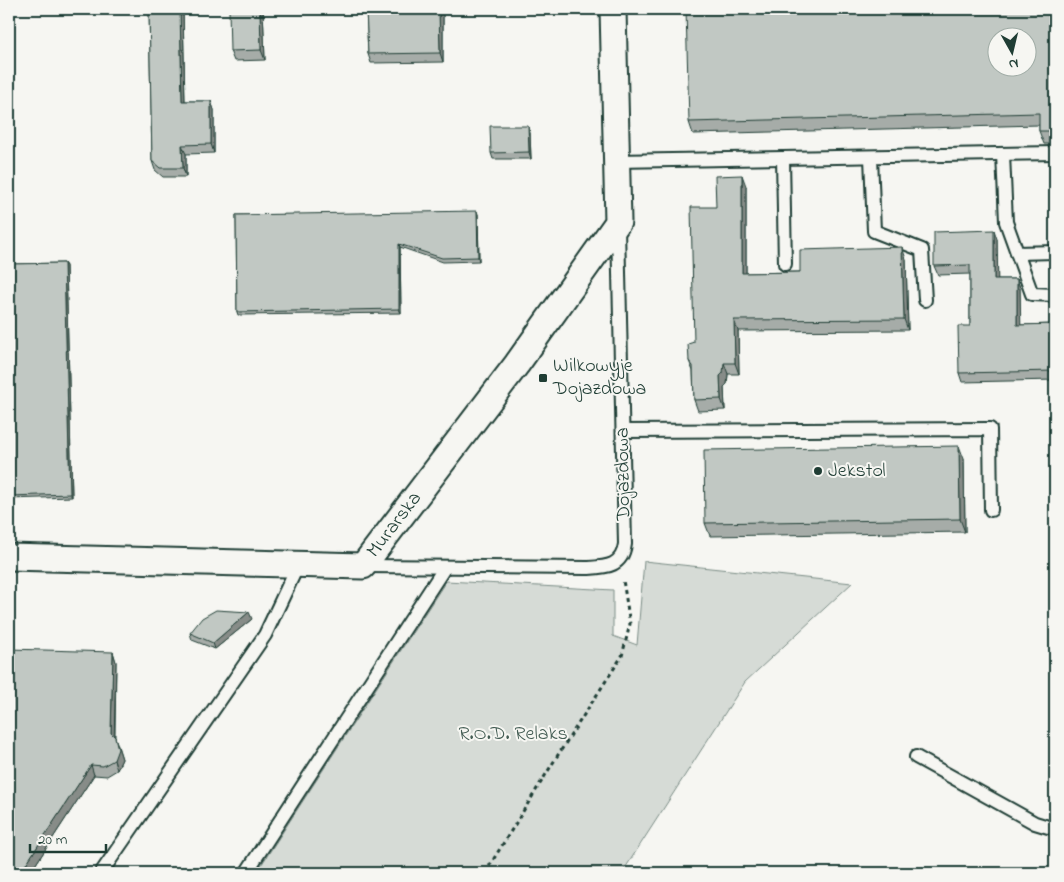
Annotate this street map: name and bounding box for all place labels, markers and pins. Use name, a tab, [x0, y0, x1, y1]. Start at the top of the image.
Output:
place label: Wilkowyje Dojazdowa	[552, 352, 646, 404]
marker: Wilkowyje Dojazdowa	[537, 372, 549, 384]
place label: Jekstol	[828, 457, 886, 486]
marker: Jekstol	[812, 465, 824, 477]

